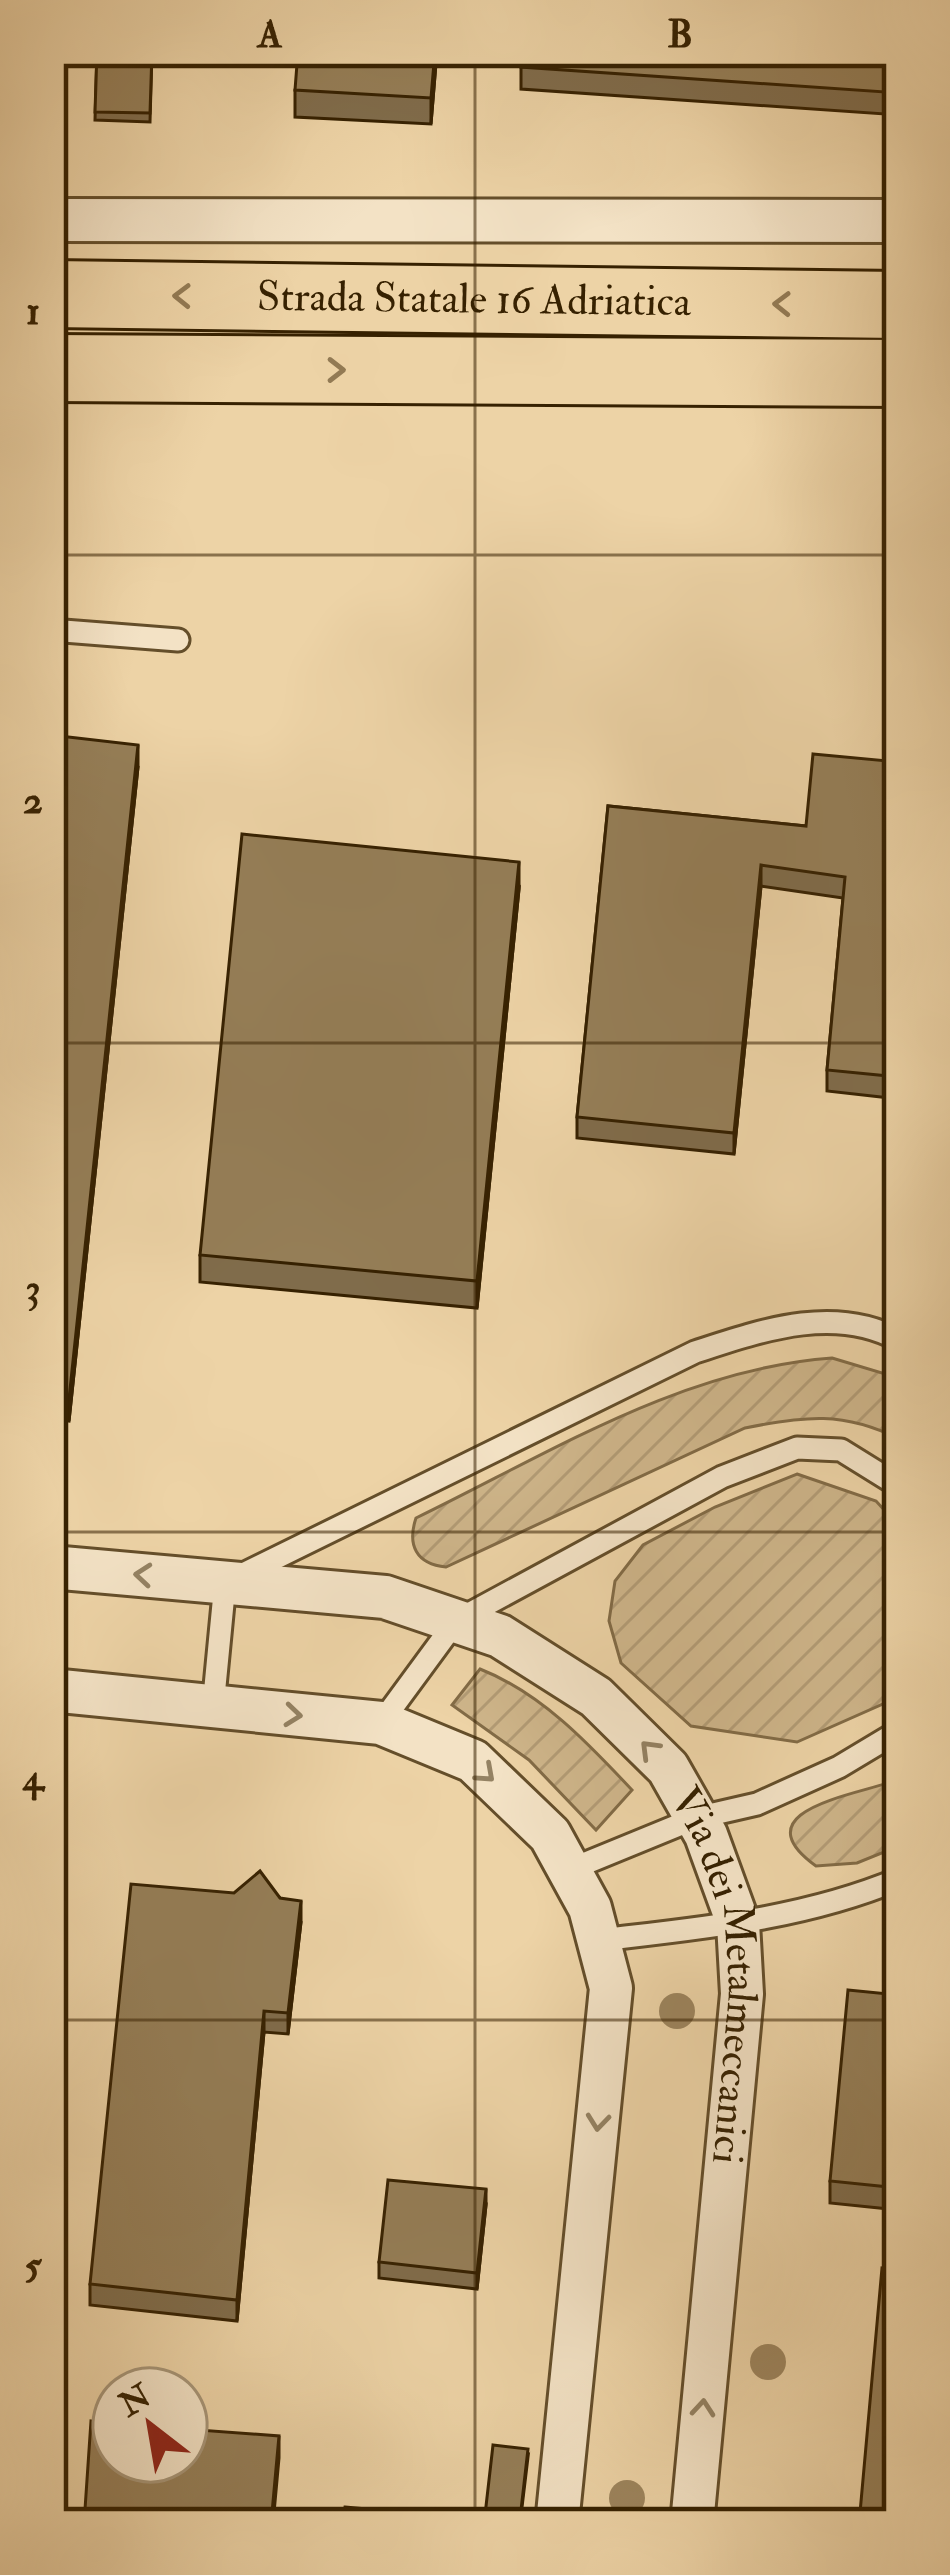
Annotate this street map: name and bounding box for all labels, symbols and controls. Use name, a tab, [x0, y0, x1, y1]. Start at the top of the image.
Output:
text: A	[256, 10, 283, 59]
text: B	[667, 10, 693, 59]
street label: Strada Statale 16 Adriatica	[257, 271, 692, 328]
one-way arrow	[172, 283, 191, 309]
text: 1	[26, 287, 40, 336]
one-way arrow	[772, 291, 791, 317]
one-way arrow	[328, 357, 346, 383]
text: 2	[23, 776, 43, 825]
text: 3	[26, 1264, 40, 1313]
one-way arrow	[133, 1563, 152, 1589]
one-way arrow	[284, 1702, 303, 1727]
one-way arrow	[641, 1741, 663, 1763]
text: 4	[21, 1753, 46, 1802]
one-way arrow	[472, 1760, 493, 1781]
street label: Via dei Metalmeccanici	[658, 1778, 768, 2166]
one-way arrow	[586, 2113, 611, 2132]
text: 5	[24, 2241, 42, 2290]
north arrow	[90, 2365, 210, 2485]
text: N	[111, 2375, 159, 2426]
one-way arrow	[690, 2398, 715, 2417]

